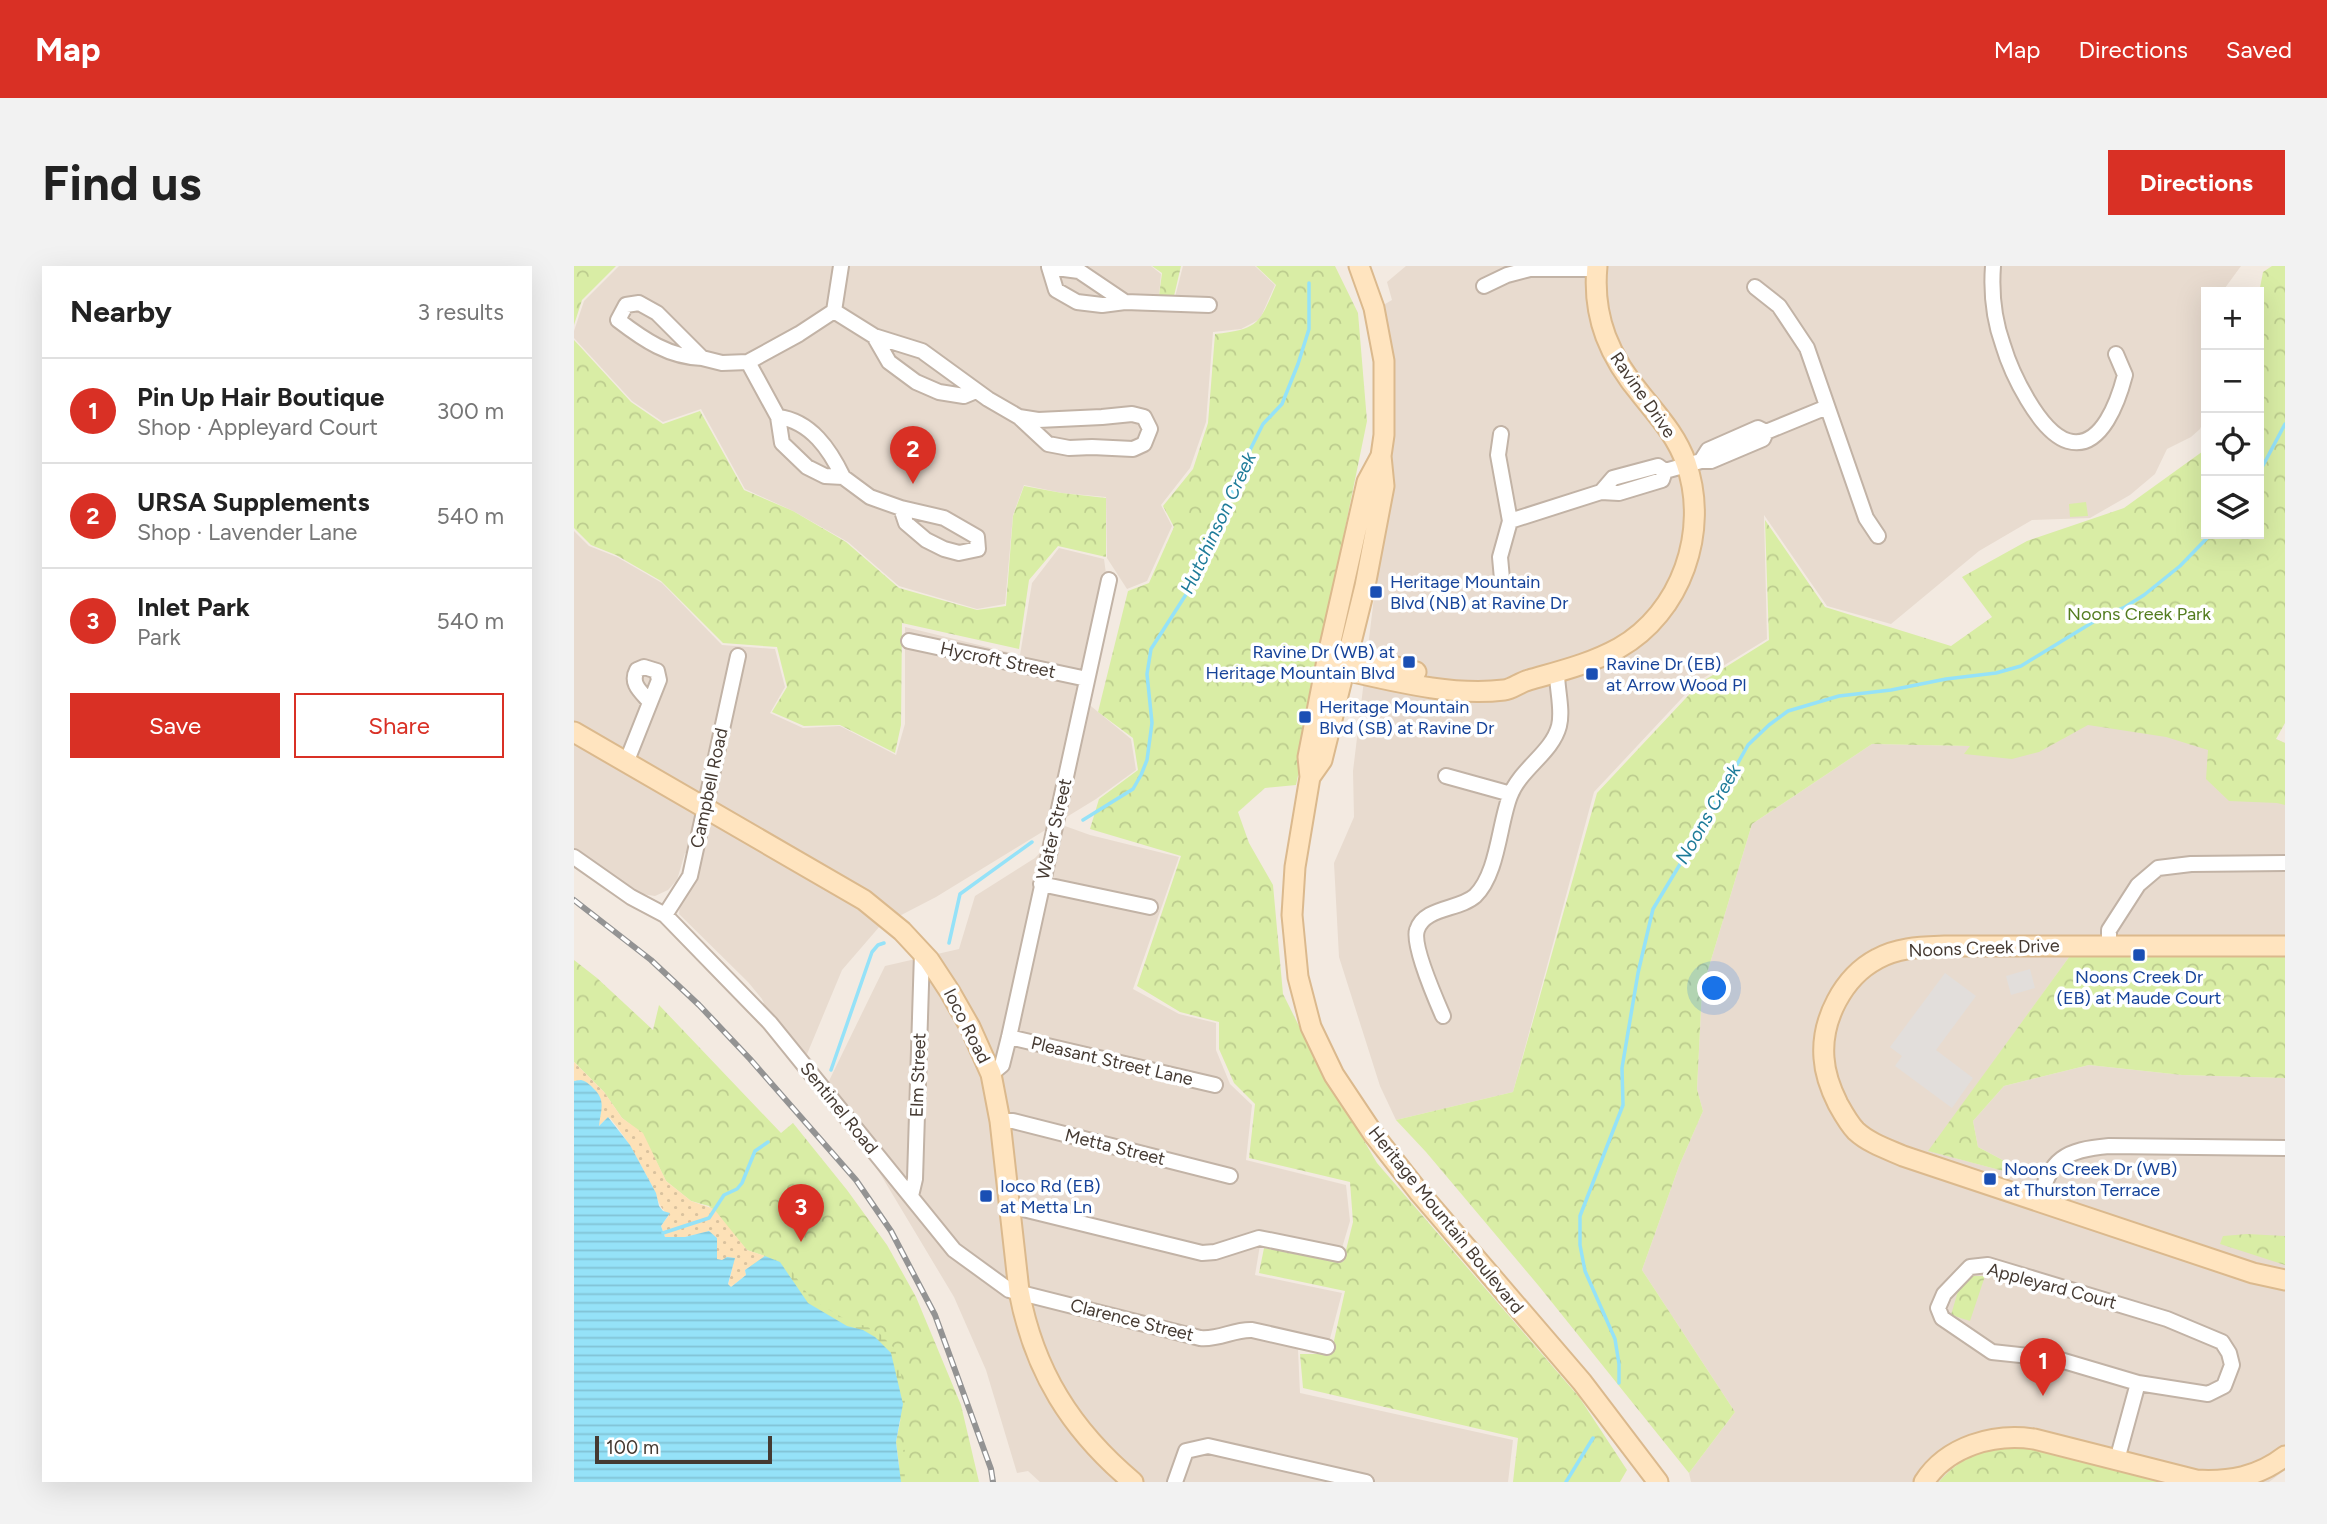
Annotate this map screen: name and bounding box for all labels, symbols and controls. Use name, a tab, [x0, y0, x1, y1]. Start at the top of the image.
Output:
text: Map	[35, 30, 101, 69]
text: Map	[1994, 35, 2040, 64]
text: Directions	[2078, 35, 2188, 64]
text: Saved	[2226, 35, 2292, 64]
button: Directions	[2108, 150, 2285, 215]
text: Find us	[42, 153, 201, 212]
map controls	[2201, 287, 2264, 539]
button: +	[2201, 287, 2264, 350]
text: Nearby	[70, 293, 172, 330]
text: 3 results	[417, 298, 504, 326]
street label: Ravine Drive	[1605, 348, 1681, 442]
button: −	[2201, 350, 2264, 413]
text: Pin Up Hair Boutique	[137, 381, 384, 413]
text: 1	[88, 397, 98, 425]
text: 300 m	[437, 397, 504, 425]
text: Shop · Appleyard Court	[137, 413, 378, 441]
button: locate	[2201, 413, 2264, 476]
pin: 2	[890, 426, 936, 484]
water label: Hutchinson Creek	[1175, 448, 1261, 597]
button: layers	[2201, 476, 2264, 539]
text: URSA Supplements	[137, 486, 370, 518]
text: 2	[86, 502, 100, 530]
text: 540 m	[436, 502, 504, 530]
text: Shop · Lavender Lane	[137, 518, 357, 546]
place label: Heritage Mountain Blvd (NB) at Ravine Dr	[1390, 571, 1568, 614]
marker: Heritage Mountain Blvd (NB) at Ravine Dr	[1368, 584, 1384, 600]
text: Inlet Park	[137, 591, 250, 623]
park label: Noons Creek Park	[2067, 603, 2211, 625]
text: 3	[87, 607, 99, 635]
text: 540 m	[436, 607, 504, 635]
text: Park	[137, 623, 181, 651]
street label: Hycroft Street	[938, 637, 1058, 683]
place label: Ravine Dr (WB) at Heritage Mountain Blvd	[1206, 641, 1395, 684]
place label: Ravine Dr (EB) at Arrow Wood Pl	[1606, 653, 1746, 696]
marker: Ravine Dr (WB) at Heritage Mountain Blvd	[1401, 654, 1417, 670]
marker: Ravine Dr (EB) at Arrow Wood Pl	[1584, 666, 1600, 682]
button: Save	[70, 693, 280, 758]
button: Share	[294, 693, 504, 758]
place label: Heritage Mountain Blvd (SB) at Ravine Dr	[1319, 696, 1494, 739]
marker: Heritage Mountain Blvd (SB) at Ravine Dr	[1297, 709, 1313, 725]
street label: Campbell Road	[686, 726, 732, 850]
water label: Noons Creek	[1670, 759, 1746, 868]
street label: Water Street	[1032, 776, 1076, 882]
street label: Noons Creek Drive	[1908, 934, 2060, 962]
marker: Noons Creek Dr (EB) at Maude Court	[2131, 947, 2147, 963]
place label: Noons Creek Dr (EB) at Maude Court	[2057, 966, 2222, 1009]
your location	[1697, 971, 1731, 1005]
street label: Ioco Road	[939, 985, 995, 1067]
street label: Elm Street	[906, 1032, 930, 1118]
street label: Pleasant Street Lane	[1029, 1032, 1195, 1090]
street label: Sentinel Road	[795, 1058, 883, 1158]
street label: Heritage Mountain Boulevard	[1364, 1122, 1528, 1318]
street label: Metta Street	[1063, 1124, 1168, 1170]
place label: Noons Creek Dr (WB) at Thurston Terrace	[2004, 1158, 2177, 1201]
marker: Noons Creek Dr (WB) at Thurston Terrace	[1982, 1171, 1998, 1187]
place label: Ioco Rd (EB) at Metta Ln	[1000, 1175, 1101, 1218]
pin: 3	[778, 1184, 824, 1242]
marker: Ioco Rd (EB) at Metta Ln	[978, 1188, 994, 1204]
street label: Appleyard Court	[1985, 1258, 2119, 1314]
street label: Clarence Street	[1068, 1294, 1196, 1346]
pin: 1	[2020, 1338, 2066, 1396]
scale bar	[595, 1433, 772, 1465]
text: 100 m	[606, 1436, 659, 1459]

